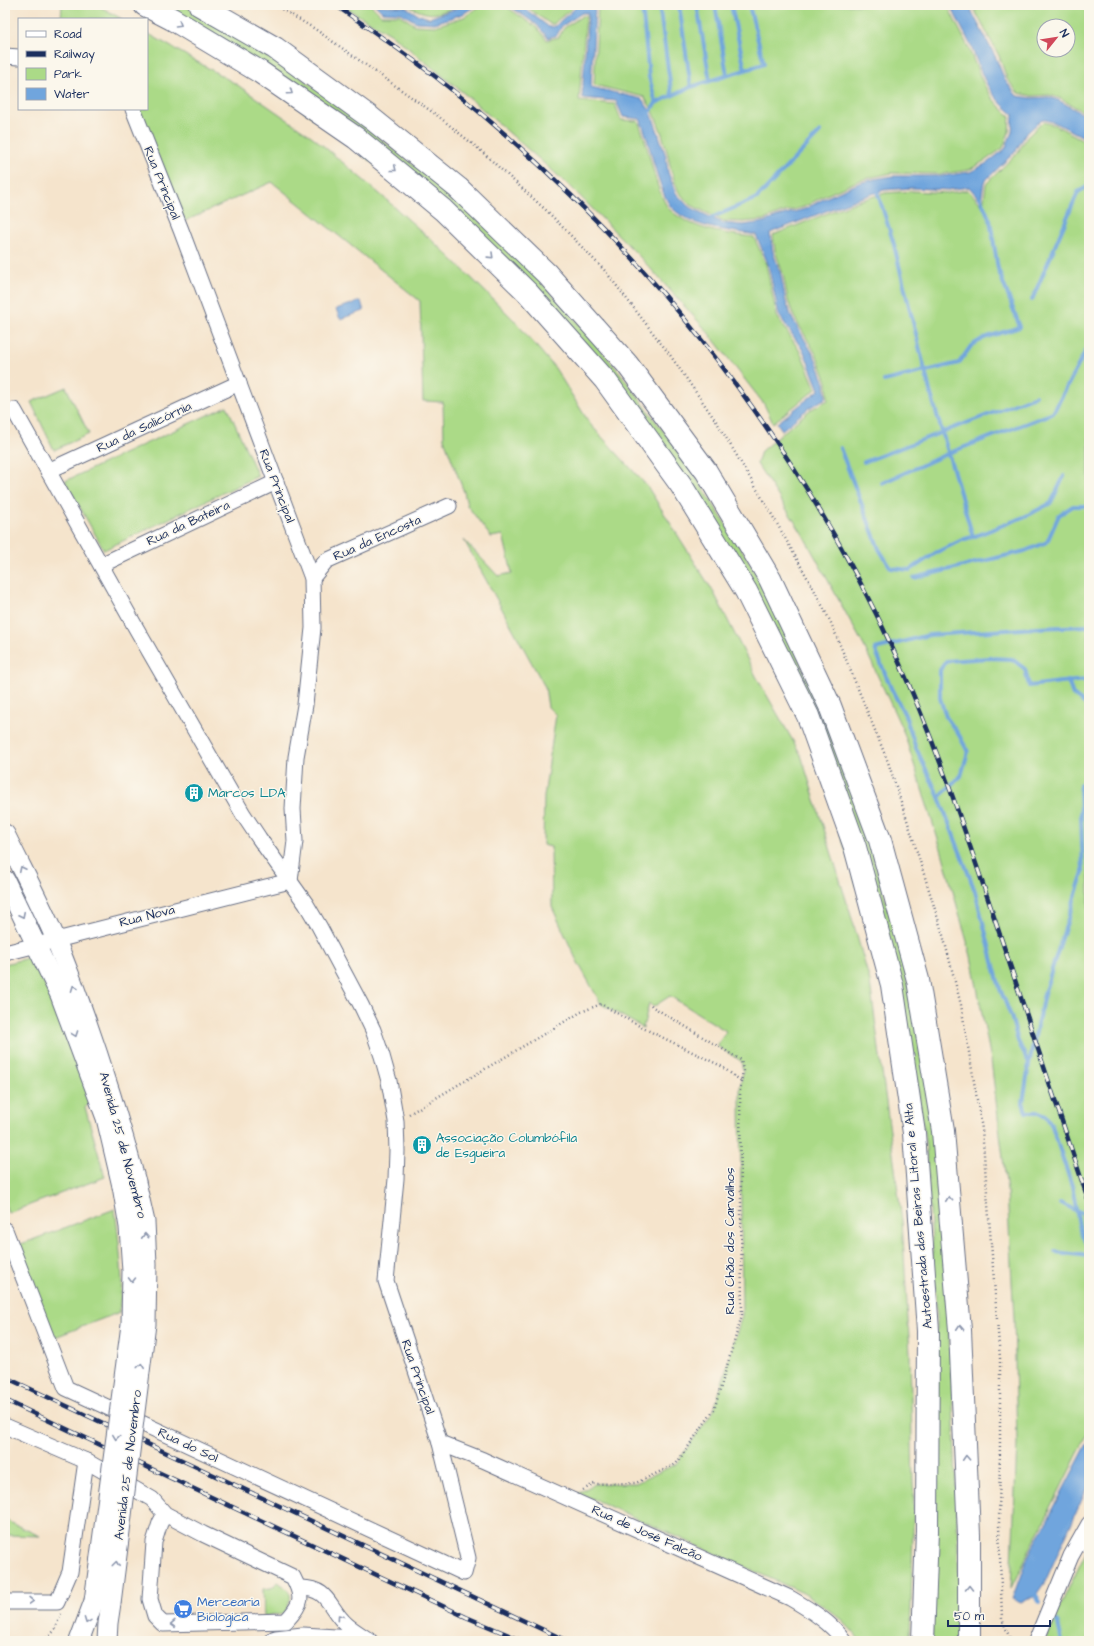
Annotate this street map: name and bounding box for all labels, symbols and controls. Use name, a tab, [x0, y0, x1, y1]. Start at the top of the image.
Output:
legend	[18, 18, 148, 110]
north arrow	[1036, 18, 1076, 58]
one-way arrow	[175, 19, 182, 26]
text: Road	[54, 26, 82, 43]
text: N	[1056, 27, 1072, 40]
text: Railway	[54, 46, 95, 64]
text: Park	[54, 66, 82, 83]
text: Water	[54, 86, 90, 103]
one-way arrow	[285, 87, 292, 94]
street label: Rua Principal	[139, 144, 185, 222]
one-way arrow	[390, 165, 397, 172]
one-way arrow	[486, 251, 494, 259]
street label: Rua da Salicórnia	[94, 397, 195, 457]
street label: Rua Principal	[255, 446, 299, 526]
street label: Rua da Bateira	[143, 496, 233, 550]
street label: Rua da Encosta	[330, 510, 424, 565]
building icon: Marcos LDA	[183, 782, 205, 804]
place label: Marcos LDA	[208, 784, 286, 802]
one-way arrow	[19, 866, 27, 874]
street label: Rua Nova	[117, 900, 177, 932]
one-way arrow	[17, 911, 25, 918]
one-way arrow	[71, 985, 79, 992]
one-way arrow	[70, 1030, 78, 1037]
street label: Avenida 25 de Novembro	[95, 1070, 151, 1221]
street label: Autoestrada das Beiras Litoral e Alta	[899, 1102, 937, 1330]
place label: Associação Columbófila de Esgueira	[436, 1129, 577, 1163]
building icon: Associação Columbófila de Esgueira	[411, 1134, 433, 1156]
street label: Rua Chão dos Carvalhos	[721, 1167, 739, 1314]
one-way arrow	[945, 1196, 954, 1202]
one-way arrow	[141, 1233, 150, 1239]
one-way arrow	[128, 1277, 136, 1283]
one-way arrow	[955, 1325, 964, 1331]
street label: Rua Principal	[397, 1337, 439, 1417]
one-way arrow	[136, 1363, 145, 1369]
street label: Avenida 25 de Novembro	[110, 1388, 146, 1541]
street label: Rua do Sol	[155, 1423, 221, 1467]
one-way arrow	[112, 1434, 121, 1440]
one-way arrow	[961, 1455, 970, 1461]
street label: Rua de José Falcão	[589, 1501, 706, 1566]
one-way arrow	[111, 1561, 120, 1567]
one-way arrow	[965, 1585, 973, 1591]
place label: Mercearia Biologica	[197, 1593, 260, 1627]
one-way arrow	[28, 1597, 34, 1606]
supermarket icon: Mercearia Biologica	[172, 1598, 194, 1620]
scale bar	[948, 1602, 1050, 1628]
text: 50 m	[954, 1608, 985, 1625]
one-way arrow	[338, 1614, 345, 1621]
one-way arrow	[83, 1618, 91, 1625]
one-way arrow	[170, 1619, 176, 1628]

